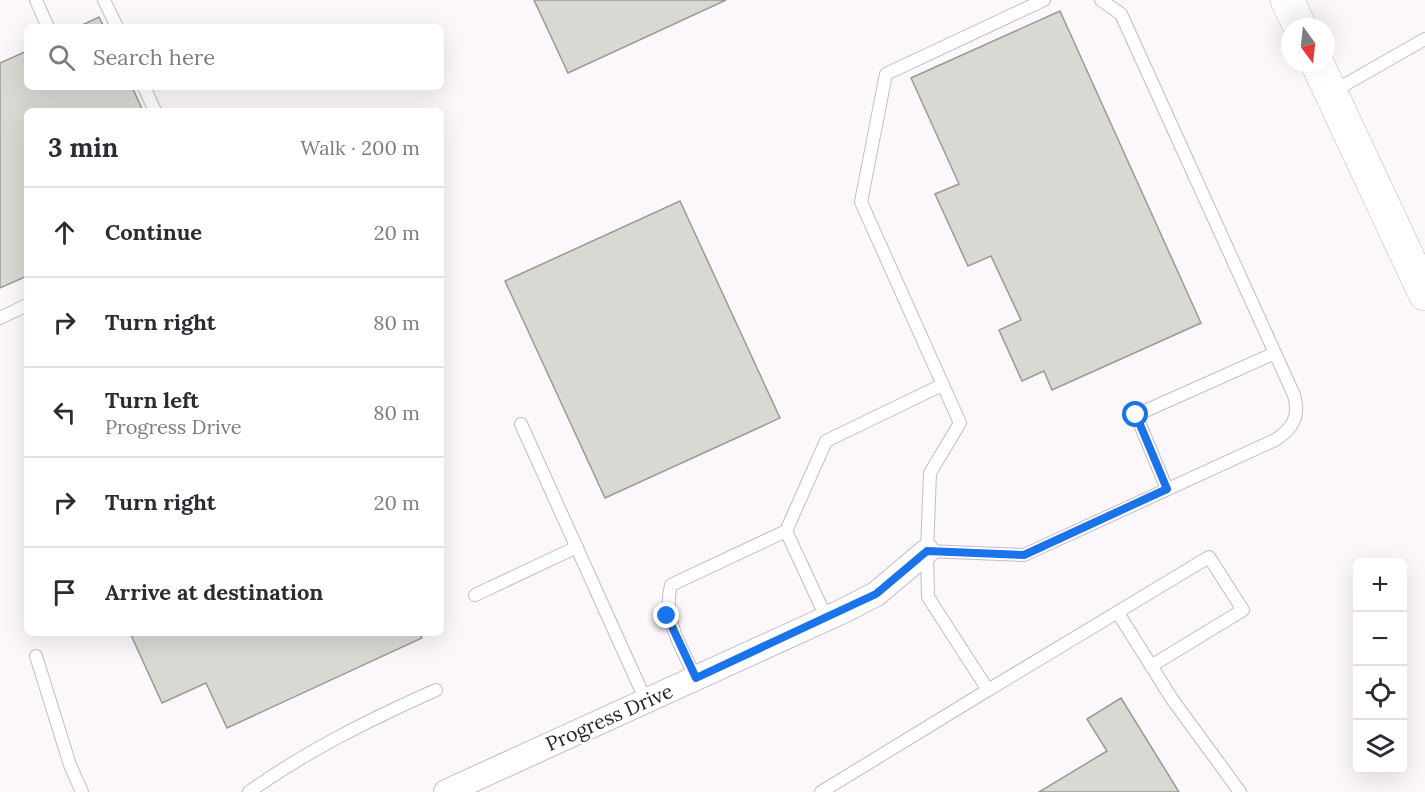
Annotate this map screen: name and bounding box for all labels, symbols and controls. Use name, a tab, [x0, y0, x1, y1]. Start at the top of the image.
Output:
north arrow	[1281, 18, 1335, 72]
search box	[24, 24, 444, 90]
icon: search	[45, 41, 78, 74]
text: Search here	[93, 43, 215, 71]
text: 3 min	[48, 131, 118, 164]
text: Walk · 200 m	[300, 135, 420, 160]
icon: ahead	[48, 216, 81, 249]
text: Continue	[105, 218, 202, 246]
text: 20 m	[374, 220, 420, 245]
icon: right	[48, 306, 81, 339]
text: Turn right	[105, 308, 216, 336]
text: 80 m	[373, 310, 420, 335]
text: Turn left	[105, 386, 199, 414]
icon: left	[48, 396, 81, 429]
text: 80 m	[373, 400, 420, 425]
route start	[1122, 401, 1148, 427]
text: Progress Drive	[105, 414, 242, 439]
icon: right	[48, 486, 81, 519]
text: Turn right	[105, 488, 216, 516]
text: 20 m	[374, 490, 420, 515]
map controls	[1353, 558, 1407, 774]
button: +	[1353, 558, 1407, 612]
icon: arrive	[48, 576, 81, 609]
text: Arrive at destination	[105, 578, 323, 606]
route end	[653, 602, 679, 628]
button: −	[1353, 612, 1407, 666]
button: locate	[1353, 666, 1407, 720]
street label: Progress Drive	[542, 678, 677, 756]
button: layers	[1353, 720, 1407, 774]

